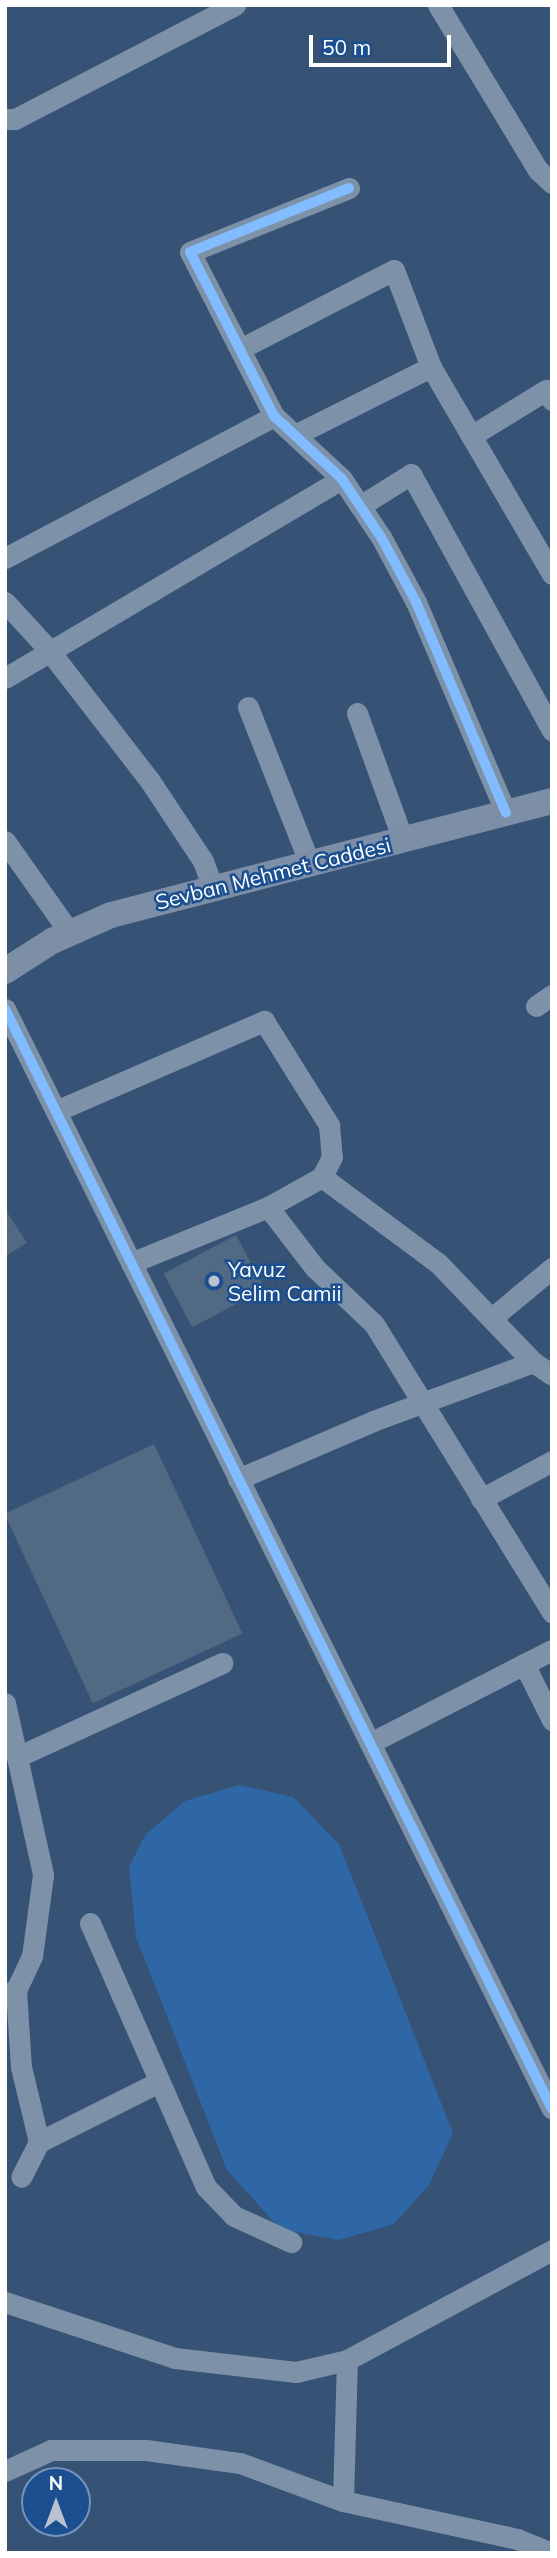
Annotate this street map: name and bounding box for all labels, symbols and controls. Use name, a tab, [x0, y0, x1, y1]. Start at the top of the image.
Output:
scale bar	[312, 21, 454, 65]
text: 50 m	[322, 34, 371, 60]
street label: Sevban Mehmet Caddesi	[153, 832, 393, 914]
place label: Yavuz Selim Camii	[228, 1256, 341, 1306]
marker: Yavuz Selim Camii	[206, 1273, 222, 1289]
north arrow	[21, 2467, 91, 2537]
text: N	[49, 2471, 63, 2495]

